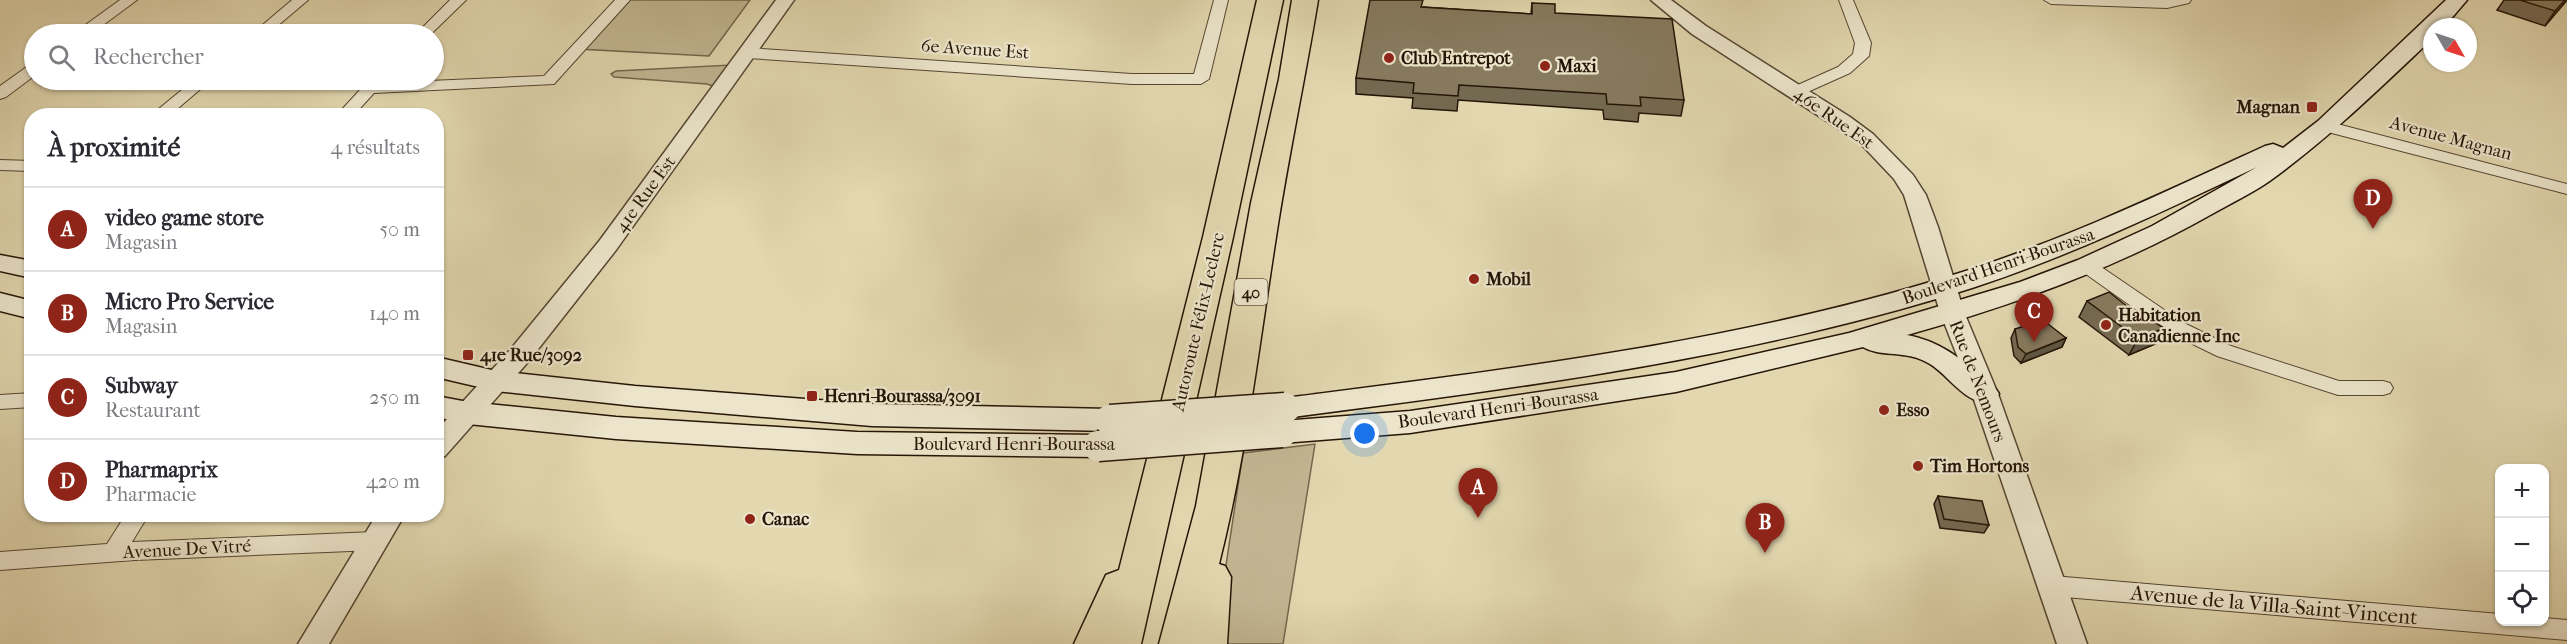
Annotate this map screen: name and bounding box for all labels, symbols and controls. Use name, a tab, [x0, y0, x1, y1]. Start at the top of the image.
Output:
north arrow	[2423, 18, 2477, 72]
search box	[24, 24, 444, 90]
street label: 6e Avenue Est	[920, 35, 1030, 64]
icon: search	[45, 41, 78, 74]
text: Rechercher	[93, 44, 204, 70]
place label: Club Entrepot	[1401, 48, 1511, 69]
marker: Club Entrepot	[1382, 51, 1396, 65]
place label: Maxi	[1556, 56, 1597, 77]
marker: Maxi	[1538, 59, 1552, 73]
street label: 46e Rue Est	[1790, 83, 1878, 154]
place label: Magnan	[2235, 97, 2301, 118]
marker: Magnan	[2305, 100, 2319, 114]
street label: Avenue Magnan	[2386, 112, 2515, 165]
text: À proximité	[48, 132, 180, 163]
text: 4 résultats	[331, 136, 420, 159]
street label: 41e Rue Est	[611, 151, 681, 237]
pin: D	[2354, 180, 2392, 229]
text: video game store	[105, 205, 264, 231]
text: A	[61, 218, 74, 241]
text: 50 m	[379, 218, 420, 241]
street label: Boulevard Henri-Bourassa	[1899, 223, 2098, 309]
text: Magasin	[105, 231, 177, 254]
street label: Autoroute Félix-Leclerc	[1167, 231, 1229, 414]
place label: Mobil	[1485, 269, 1532, 290]
marker: Mobil	[1467, 272, 1481, 286]
road number: 40	[1234, 279, 1268, 305]
text: Micro Pro Service	[105, 289, 274, 315]
pin: C	[2014, 292, 2054, 342]
text: B	[61, 302, 74, 325]
text: 140 m	[369, 302, 420, 325]
place label: Habitation Canadienne Inc	[2118, 305, 2240, 347]
text: Magasin	[105, 315, 177, 338]
street label: Rue de Nemours	[1945, 317, 2011, 445]
marker: Habitation Canadienne Inc	[2099, 318, 2113, 332]
place label: 41e Rue/3092	[479, 345, 582, 366]
marker: 41e Rue/3092	[461, 348, 475, 362]
text: Subway	[105, 373, 177, 399]
street label: Boulevard Henri-Bourassa	[1397, 384, 1600, 433]
text: C	[61, 386, 74, 409]
text: 250 m	[369, 386, 420, 409]
place label: Henri-Bourassa/3091	[824, 386, 981, 407]
marker: Henri-Bourassa/3091	[805, 389, 819, 403]
text: Restaurant	[105, 399, 201, 422]
place label: Esso	[1896, 400, 1929, 421]
marker: Esso	[1877, 403, 1891, 417]
your location	[1350, 419, 1379, 448]
street label: Boulevard Henri-Bourassa	[913, 434, 1116, 455]
place label: Tim Hortons	[1929, 456, 2030, 477]
text: Pharmaprix	[105, 457, 218, 483]
marker: Tim Hortons	[1911, 459, 1925, 473]
map controls	[2495, 464, 2549, 626]
button: +	[2495, 464, 2549, 518]
pin: A	[1458, 468, 1498, 518]
text: D	[60, 470, 75, 493]
text: 420 m	[366, 470, 420, 493]
text: Pharmacie	[105, 483, 196, 506]
pin: B	[1746, 504, 1784, 553]
place label: Canac	[762, 509, 809, 530]
marker: Canac	[743, 512, 757, 526]
button: −	[2495, 518, 2549, 572]
street label: Avenue De Vitré	[121, 536, 252, 563]
button: locate	[2495, 572, 2549, 626]
street label: Avenue de la Villa-Saint-Vincent	[2128, 580, 2419, 630]

